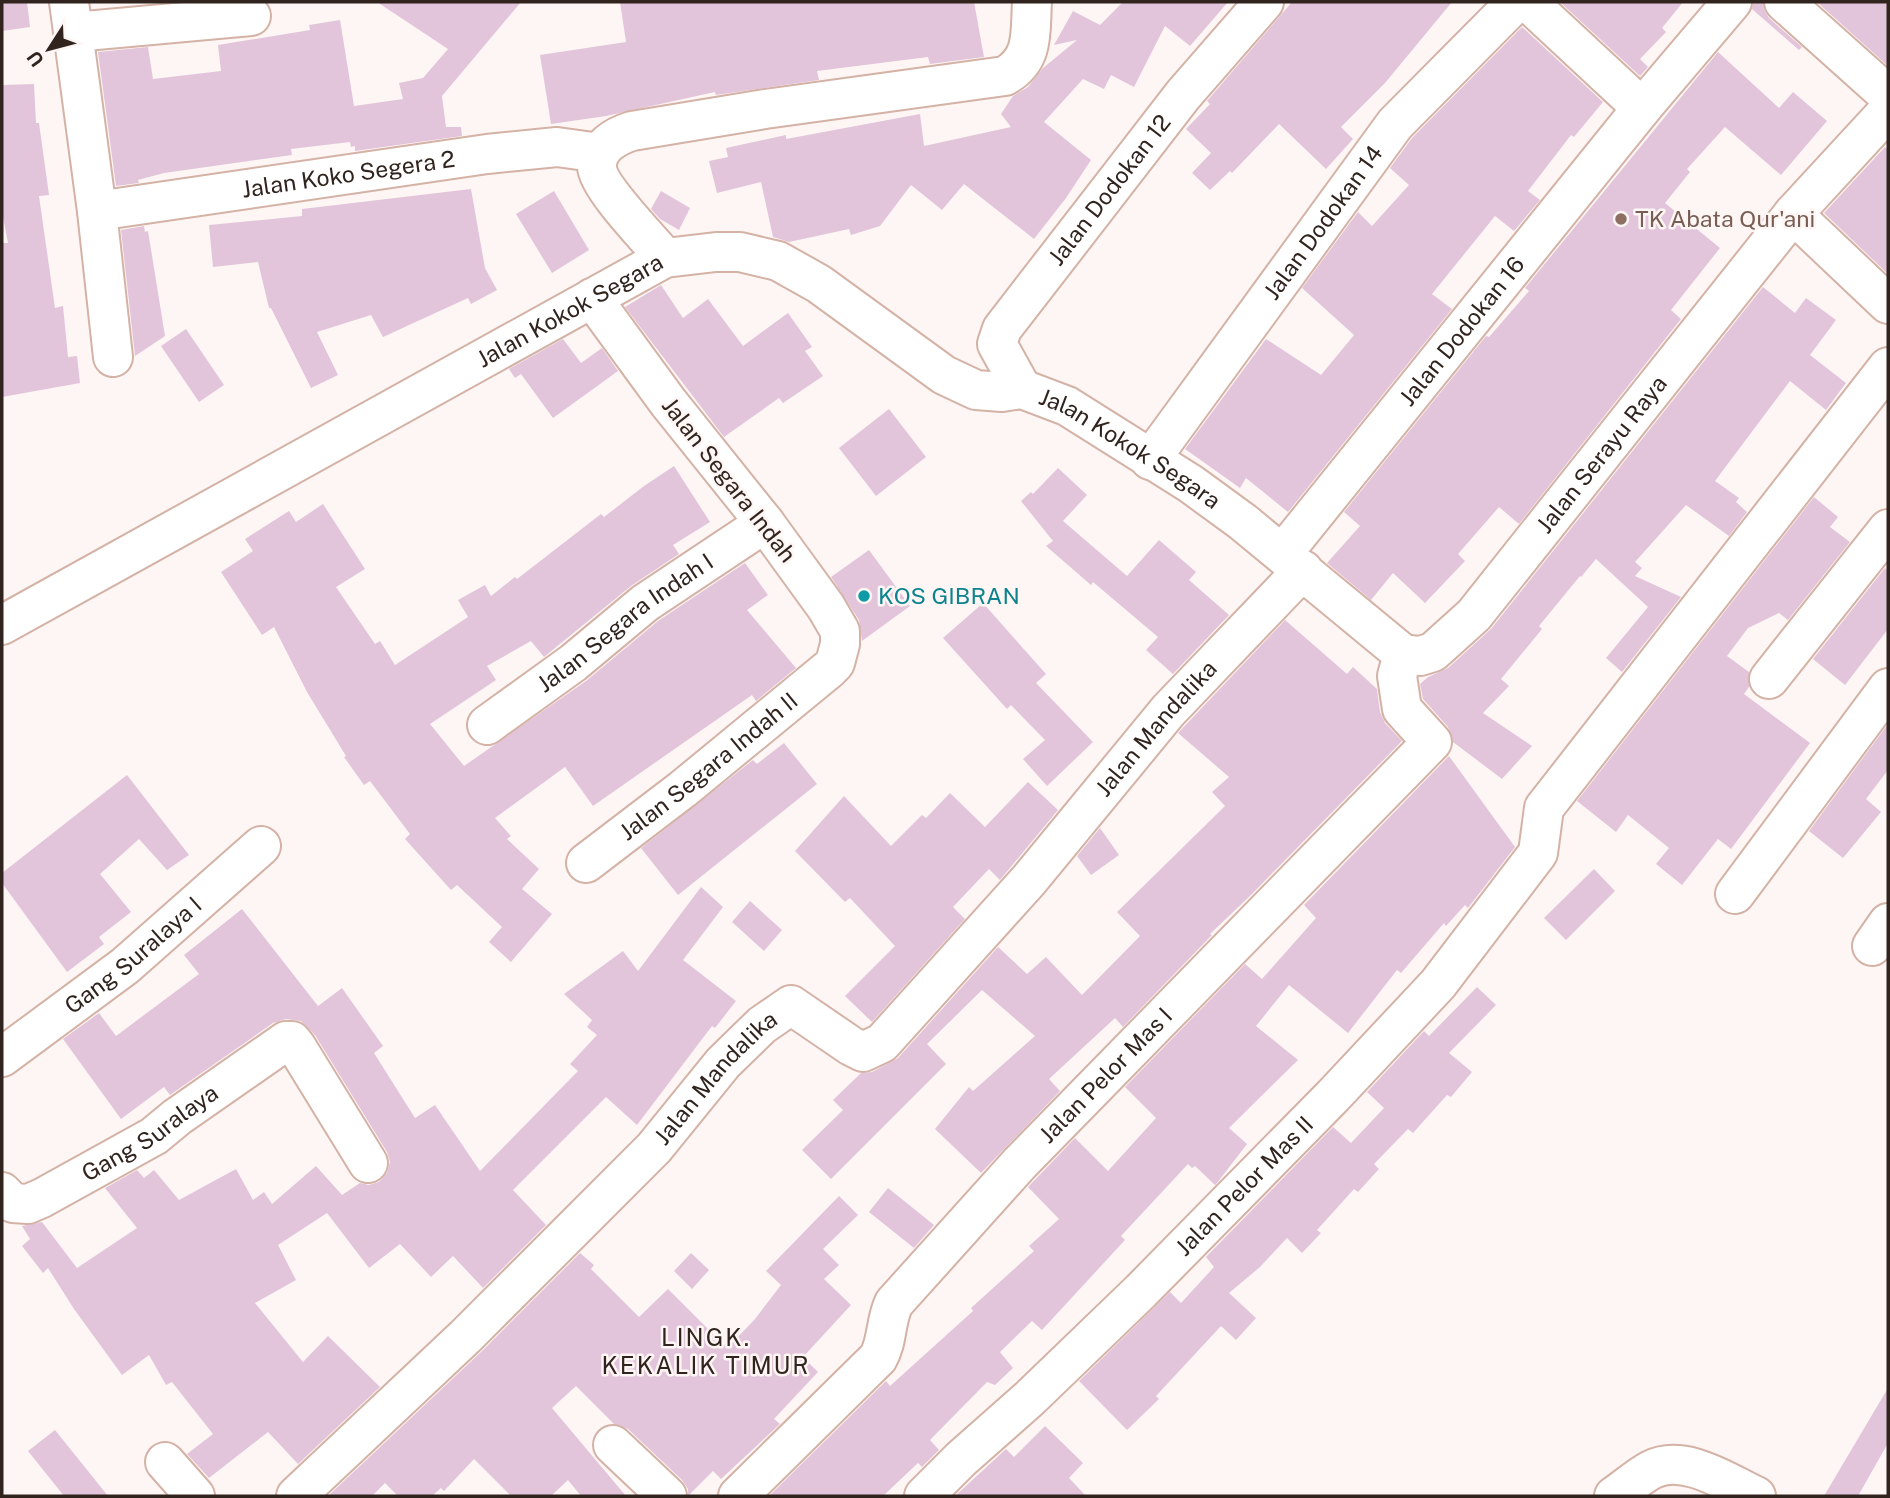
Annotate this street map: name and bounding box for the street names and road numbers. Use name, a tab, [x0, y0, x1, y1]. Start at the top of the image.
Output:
street label: Jalan Dodokan 12	[1042, 109, 1176, 270]
street label: Jalan Dodokan 14	[1258, 140, 1388, 304]
street label: Jalan Koko Segera 2	[240, 145, 457, 203]
street label: Jalan Kokok Segara	[472, 248, 667, 373]
street label: Jalan Dodokan 16	[1393, 251, 1530, 411]
street label: Jalan Serayu Raya	[1531, 370, 1672, 538]
street label: Jalan Kokok Segara	[1035, 383, 1226, 514]
street label: Jalan Segara Indah	[657, 392, 802, 567]
street label: Jalan Segara Indah I	[532, 547, 718, 697]
street label: Jalan Mandalika	[1090, 655, 1222, 801]
street label: Jalan Segara Indah II	[614, 687, 803, 846]
street label: Gang Suralaya I	[59, 891, 207, 1019]
street label: Jalan Pelor Mas I	[1033, 1002, 1177, 1148]
street label: Jalan Mandalika	[648, 1005, 782, 1150]
street label: Gang Suralaya	[77, 1079, 223, 1186]
street label: Jalan Pelor Mas II	[1170, 1110, 1318, 1261]

